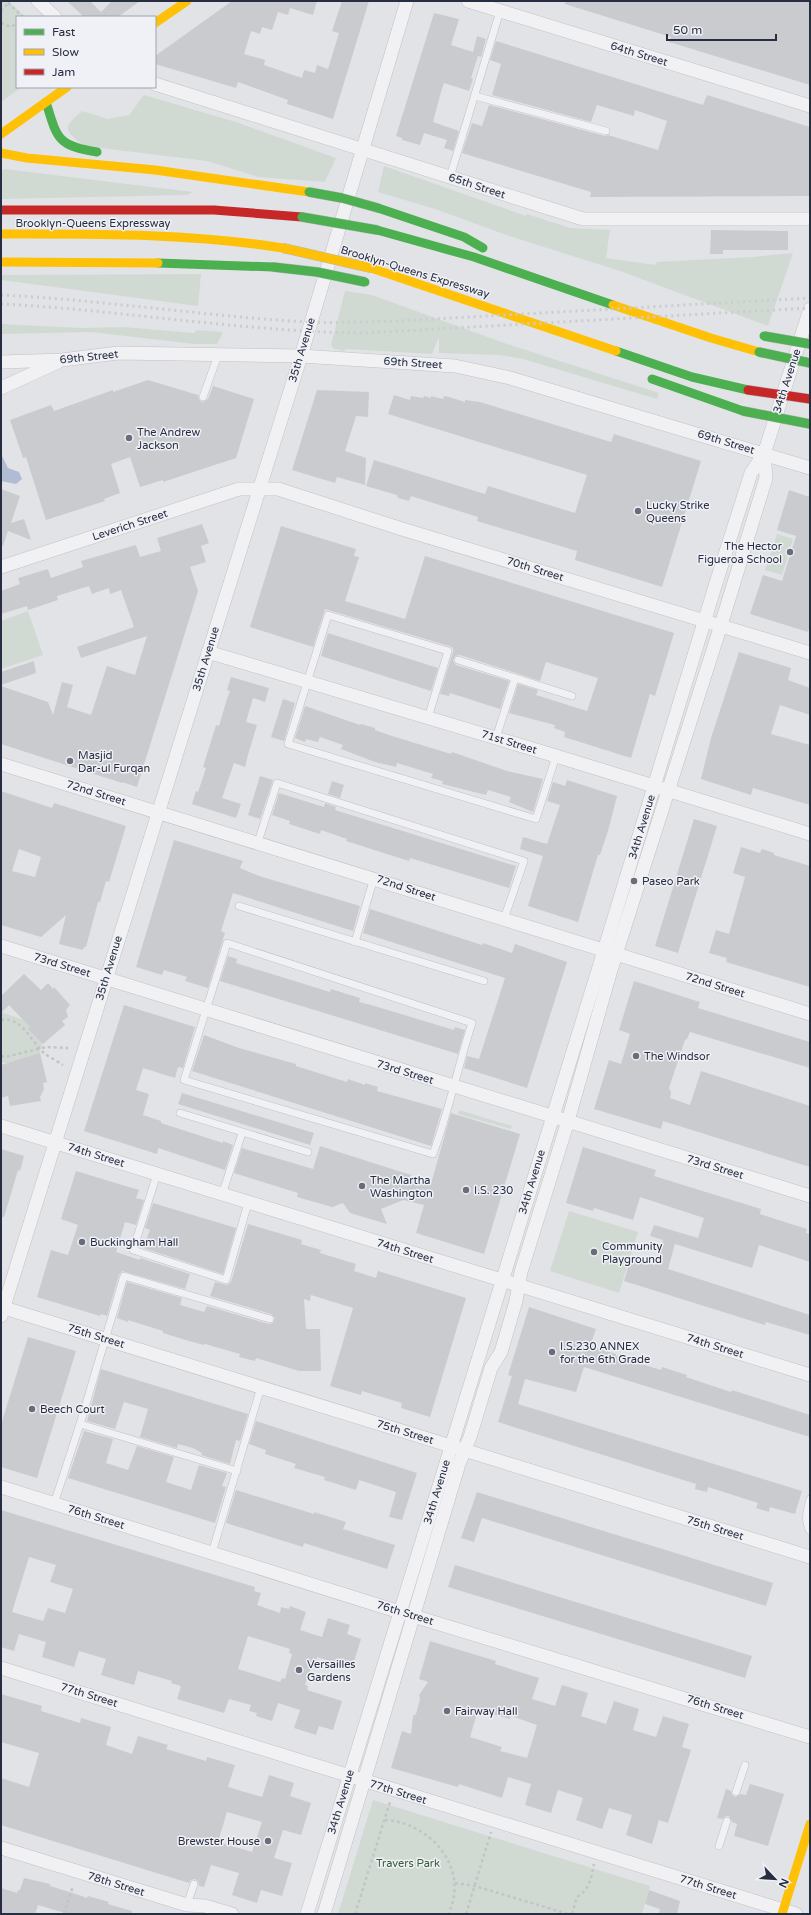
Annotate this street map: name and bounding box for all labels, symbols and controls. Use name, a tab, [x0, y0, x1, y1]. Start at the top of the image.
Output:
legend	[16, 16, 156, 88]
scale bar	[667, 16, 776, 42]
text: 50 m	[673, 23, 702, 37]
text: Fast	[52, 25, 76, 39]
street label: 64th Street	[609, 39, 669, 69]
text: Slow	[52, 45, 79, 59]
text: Jam	[52, 65, 75, 79]
street label: 65th Street	[447, 171, 507, 201]
street label: Brooklyn-Queens Expressway	[16, 217, 171, 230]
street label: Brooklyn-Queens Expressway	[339, 243, 491, 301]
street label: 35th Avenue	[286, 316, 318, 384]
street label: 69th Street	[59, 347, 119, 367]
street label: 34th Avenue	[770, 347, 804, 415]
street label: 69th Street	[383, 354, 443, 372]
place label: The Andrew Jackson	[137, 426, 200, 452]
street label: 69th Street	[696, 427, 756, 457]
marker: The Andrew Jackson	[124, 433, 134, 443]
place label: Lucky Strike Queens	[646, 499, 709, 525]
marker: Lucky Strike Queens	[633, 506, 643, 516]
street label: Leverich Street	[91, 507, 169, 543]
place label: The Hector Figueroa School	[698, 540, 783, 566]
marker: The Hector Figueroa School	[785, 547, 795, 557]
street label: 70th Street	[505, 554, 565, 584]
street label: 35th Avenue	[190, 625, 222, 693]
street label: 71st Street	[480, 727, 538, 757]
place label: Masjid Dar-ul Furqan	[78, 749, 150, 775]
marker: Masjid Dar-ul Furqan	[65, 756, 75, 766]
street label: 72nd Street	[65, 778, 127, 808]
street label: 34th Avenue	[626, 793, 658, 861]
street label: 72nd Street	[375, 872, 437, 904]
place label: Paseo Park	[642, 875, 700, 888]
marker: Paseo Park	[629, 876, 639, 886]
street label: 35th Avenue	[93, 934, 125, 1002]
street label: 73rd Street	[32, 950, 92, 980]
street label: 72nd Street	[684, 970, 746, 1000]
place label: The Windsor	[644, 1050, 711, 1063]
marker: The Windsor	[631, 1051, 641, 1061]
street label: 73rd Street	[375, 1057, 435, 1087]
street label: 74th Street	[66, 1140, 126, 1170]
street label: 34th Avenue	[516, 1148, 548, 1216]
street label: 73rd Street	[685, 1152, 745, 1182]
place label: The Martha Washington	[370, 1174, 433, 1200]
marker: The Martha Washington	[357, 1181, 367, 1191]
place label: I.S. 230	[474, 1184, 513, 1197]
marker: I.S. 230	[461, 1185, 471, 1195]
place label: Buckingham Hall	[90, 1236, 178, 1249]
street label: 74th Street	[375, 1236, 435, 1266]
marker: Buckingham Hall	[77, 1237, 87, 1247]
place label: Community Playground	[602, 1240, 663, 1266]
marker: Community Playground	[589, 1247, 599, 1257]
street label: 75th Street	[66, 1321, 126, 1351]
street label: 74th Street	[685, 1331, 745, 1361]
place label: I.S.230 ANNEX for the 6th Grade	[560, 1340, 650, 1366]
marker: I.S.230 ANNEX for the 6th Grade	[547, 1347, 557, 1357]
place label: Beech Court	[40, 1403, 105, 1416]
marker: Beech Court	[27, 1404, 37, 1414]
street label: 75th Street	[375, 1417, 435, 1447]
street label: 34th Avenue	[421, 1458, 453, 1526]
street label: 76th Street	[66, 1502, 126, 1532]
street label: 75th Street	[685, 1513, 745, 1543]
street label: 76th Street	[375, 1598, 435, 1628]
place label: Versailles Gardens	[307, 1658, 356, 1684]
marker: Versailles Gardens	[294, 1665, 304, 1675]
street label: 77th Street	[59, 1680, 119, 1710]
street label: 76th Street	[685, 1692, 745, 1722]
place label: Fairway Hall	[455, 1705, 517, 1718]
marker: Fairway Hall	[442, 1706, 452, 1716]
street label: 34th Avenue	[325, 1768, 357, 1836]
street label: 77th Street	[368, 1777, 428, 1807]
place label: Brewster House	[178, 1835, 260, 1848]
marker: Brewster House	[263, 1836, 273, 1846]
park label: Travers Park	[376, 1857, 440, 1870]
north arrow	[755, 1859, 795, 1899]
street label: 78th Street	[86, 1869, 146, 1899]
street label: 77th Street	[678, 1872, 738, 1902]
text: N	[776, 1876, 791, 1890]

